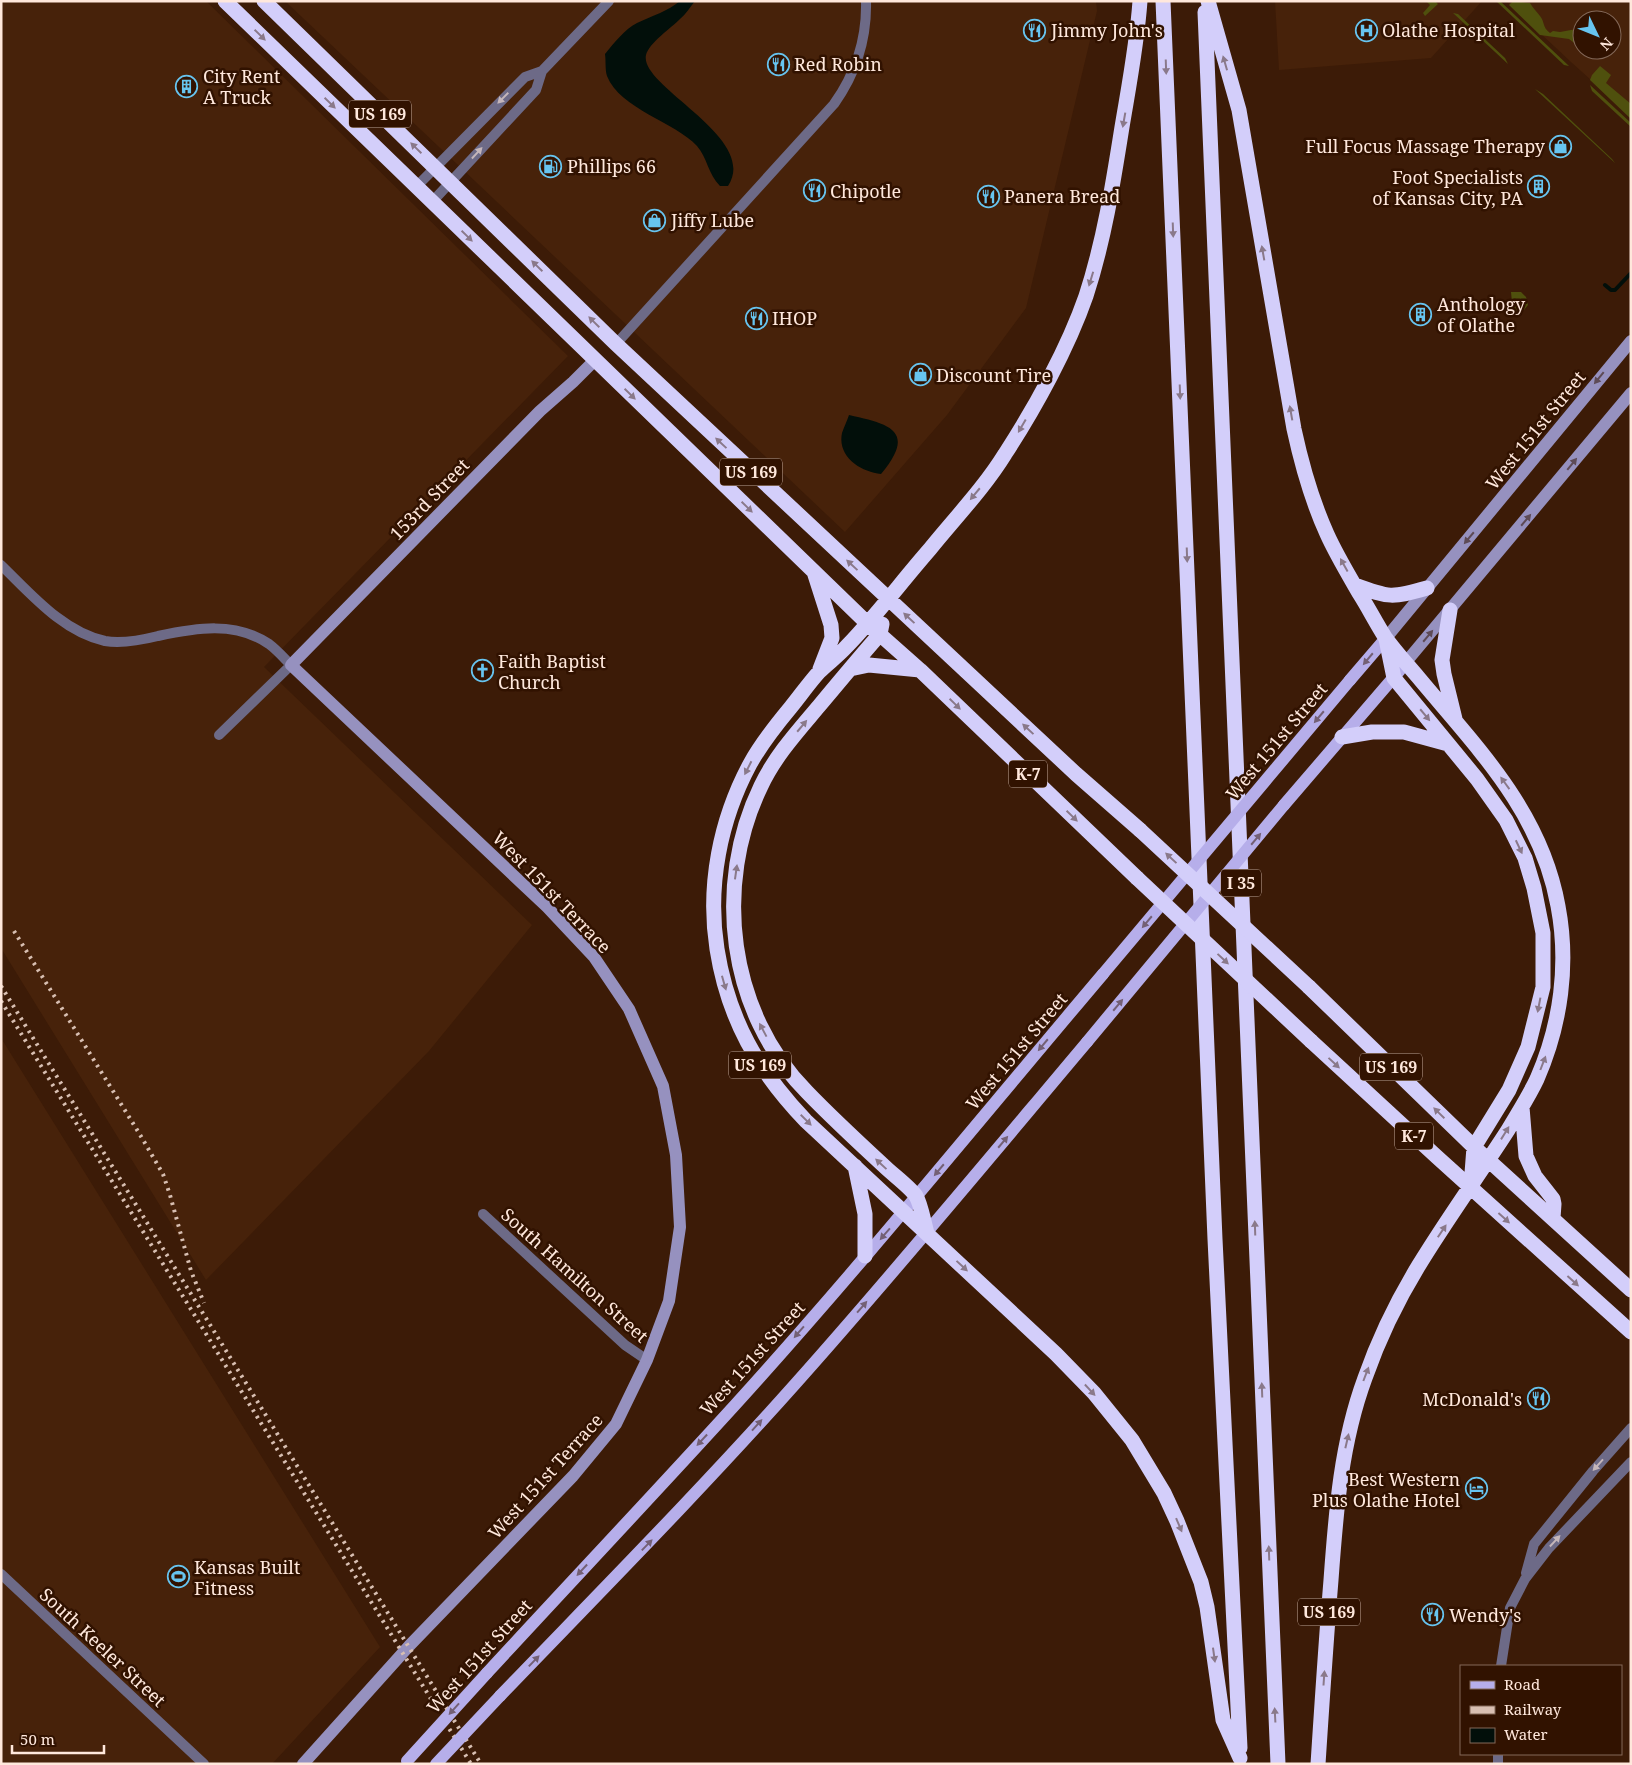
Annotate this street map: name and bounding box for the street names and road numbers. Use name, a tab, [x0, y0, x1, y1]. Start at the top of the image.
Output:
road number: US 169	[349, 100, 411, 128]
street label: West 151st Street	[1480, 366, 1590, 494]
street label: 153rd Street	[384, 453, 474, 545]
road number: US 169	[720, 458, 782, 486]
street label: West 151st Street	[1220, 677, 1332, 805]
road number: K-7	[1009, 761, 1047, 788]
street label: West 151st Terrace	[488, 826, 616, 958]
road number: I 35	[1221, 870, 1261, 896]
street label: West 151st Street	[960, 987, 1072, 1115]
road number: US 169	[729, 1052, 791, 1078]
road number: US 169	[1360, 1054, 1422, 1080]
road number: K-7	[1395, 1122, 1433, 1150]
street label: South Hamilton Street	[496, 1203, 654, 1347]
street label: West 151st Street	[694, 1296, 810, 1420]
street label: West 151st Terrace	[482, 1408, 608, 1544]
street label: South Keeler Street	[35, 1582, 171, 1712]
street label: West 151st Street	[421, 1594, 537, 1718]
road number: US 169	[1298, 1598, 1360, 1625]

